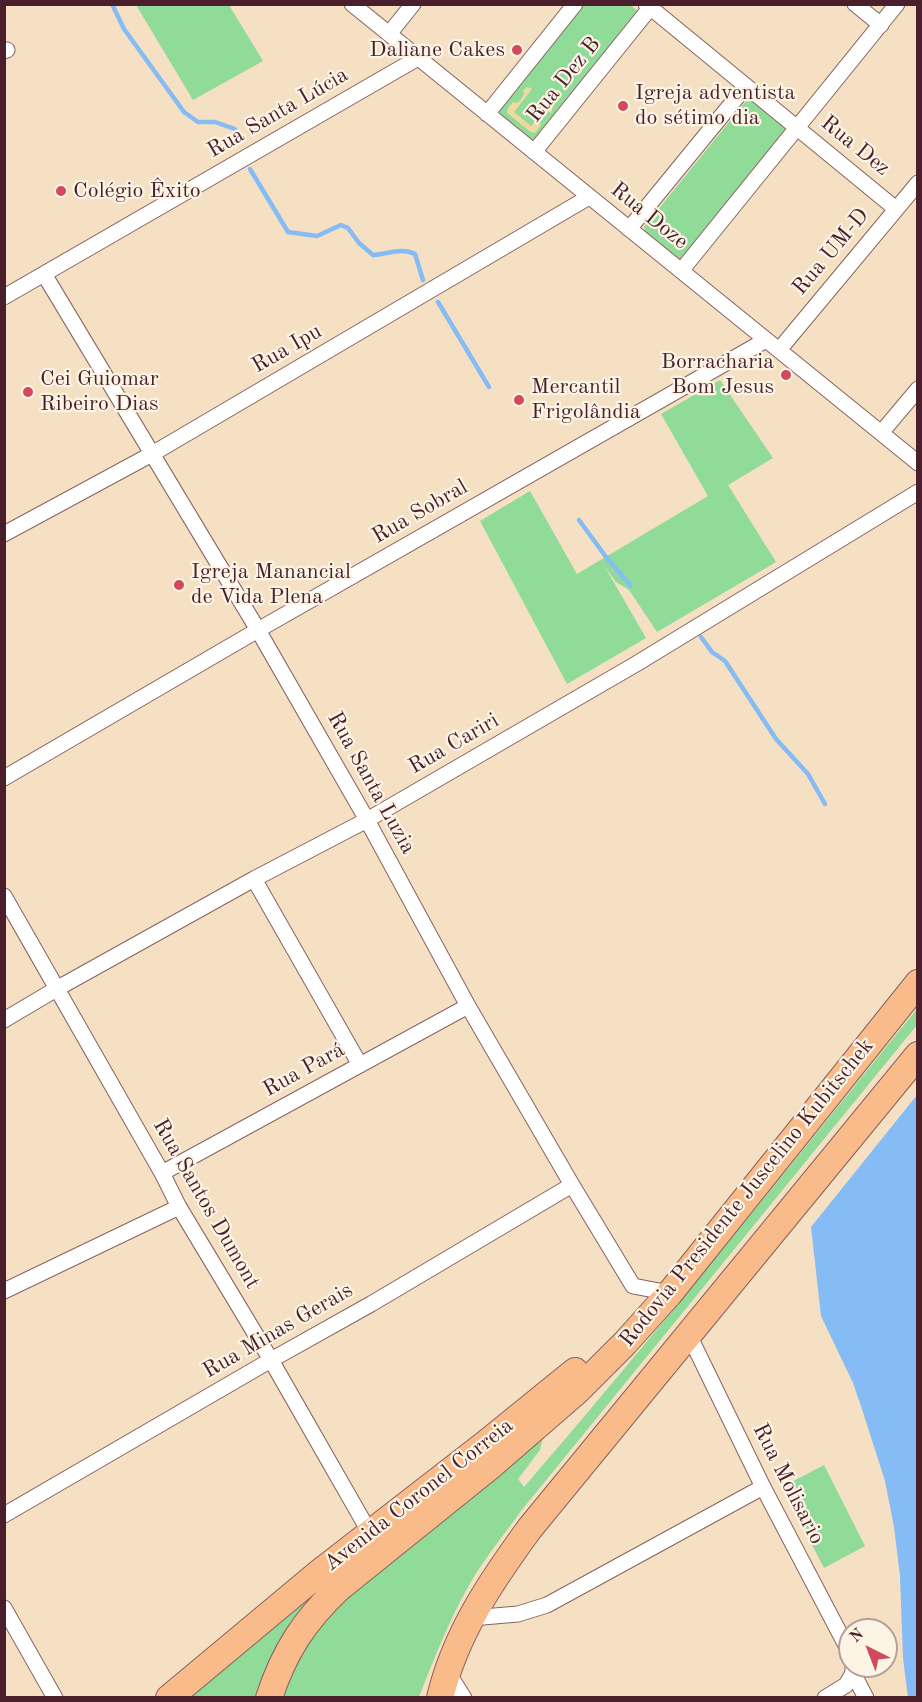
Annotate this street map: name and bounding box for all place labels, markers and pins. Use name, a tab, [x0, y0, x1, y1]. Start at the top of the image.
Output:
place label: Daliane Cakes	[369, 37, 505, 63]
marker: Daliane Cakes	[510, 43, 524, 57]
place label: Igreja adventista do sétimo dia	[635, 80, 795, 132]
marker: Igreja adventista do sétimo dia	[616, 99, 630, 113]
place label: Colégio Êxito	[73, 178, 201, 204]
marker: Colégio Êxito	[54, 184, 68, 198]
place label: Borracharia Bom Jesus	[661, 349, 774, 400]
place label: Cei Guiomar Ribeiro Dias	[40, 366, 159, 418]
marker: Borracharia Bom Jesus	[779, 368, 793, 382]
place label: Mercantil Frigolândia	[531, 374, 641, 426]
marker: Cei Guiomar Ribeiro Dias	[21, 385, 35, 399]
marker: Mercantil Frigolândia	[512, 393, 526, 407]
place label: Igreja Manancial de Vida Plena	[191, 559, 351, 610]
marker: Igreja Manancial de Vida Plena	[172, 578, 186, 592]

